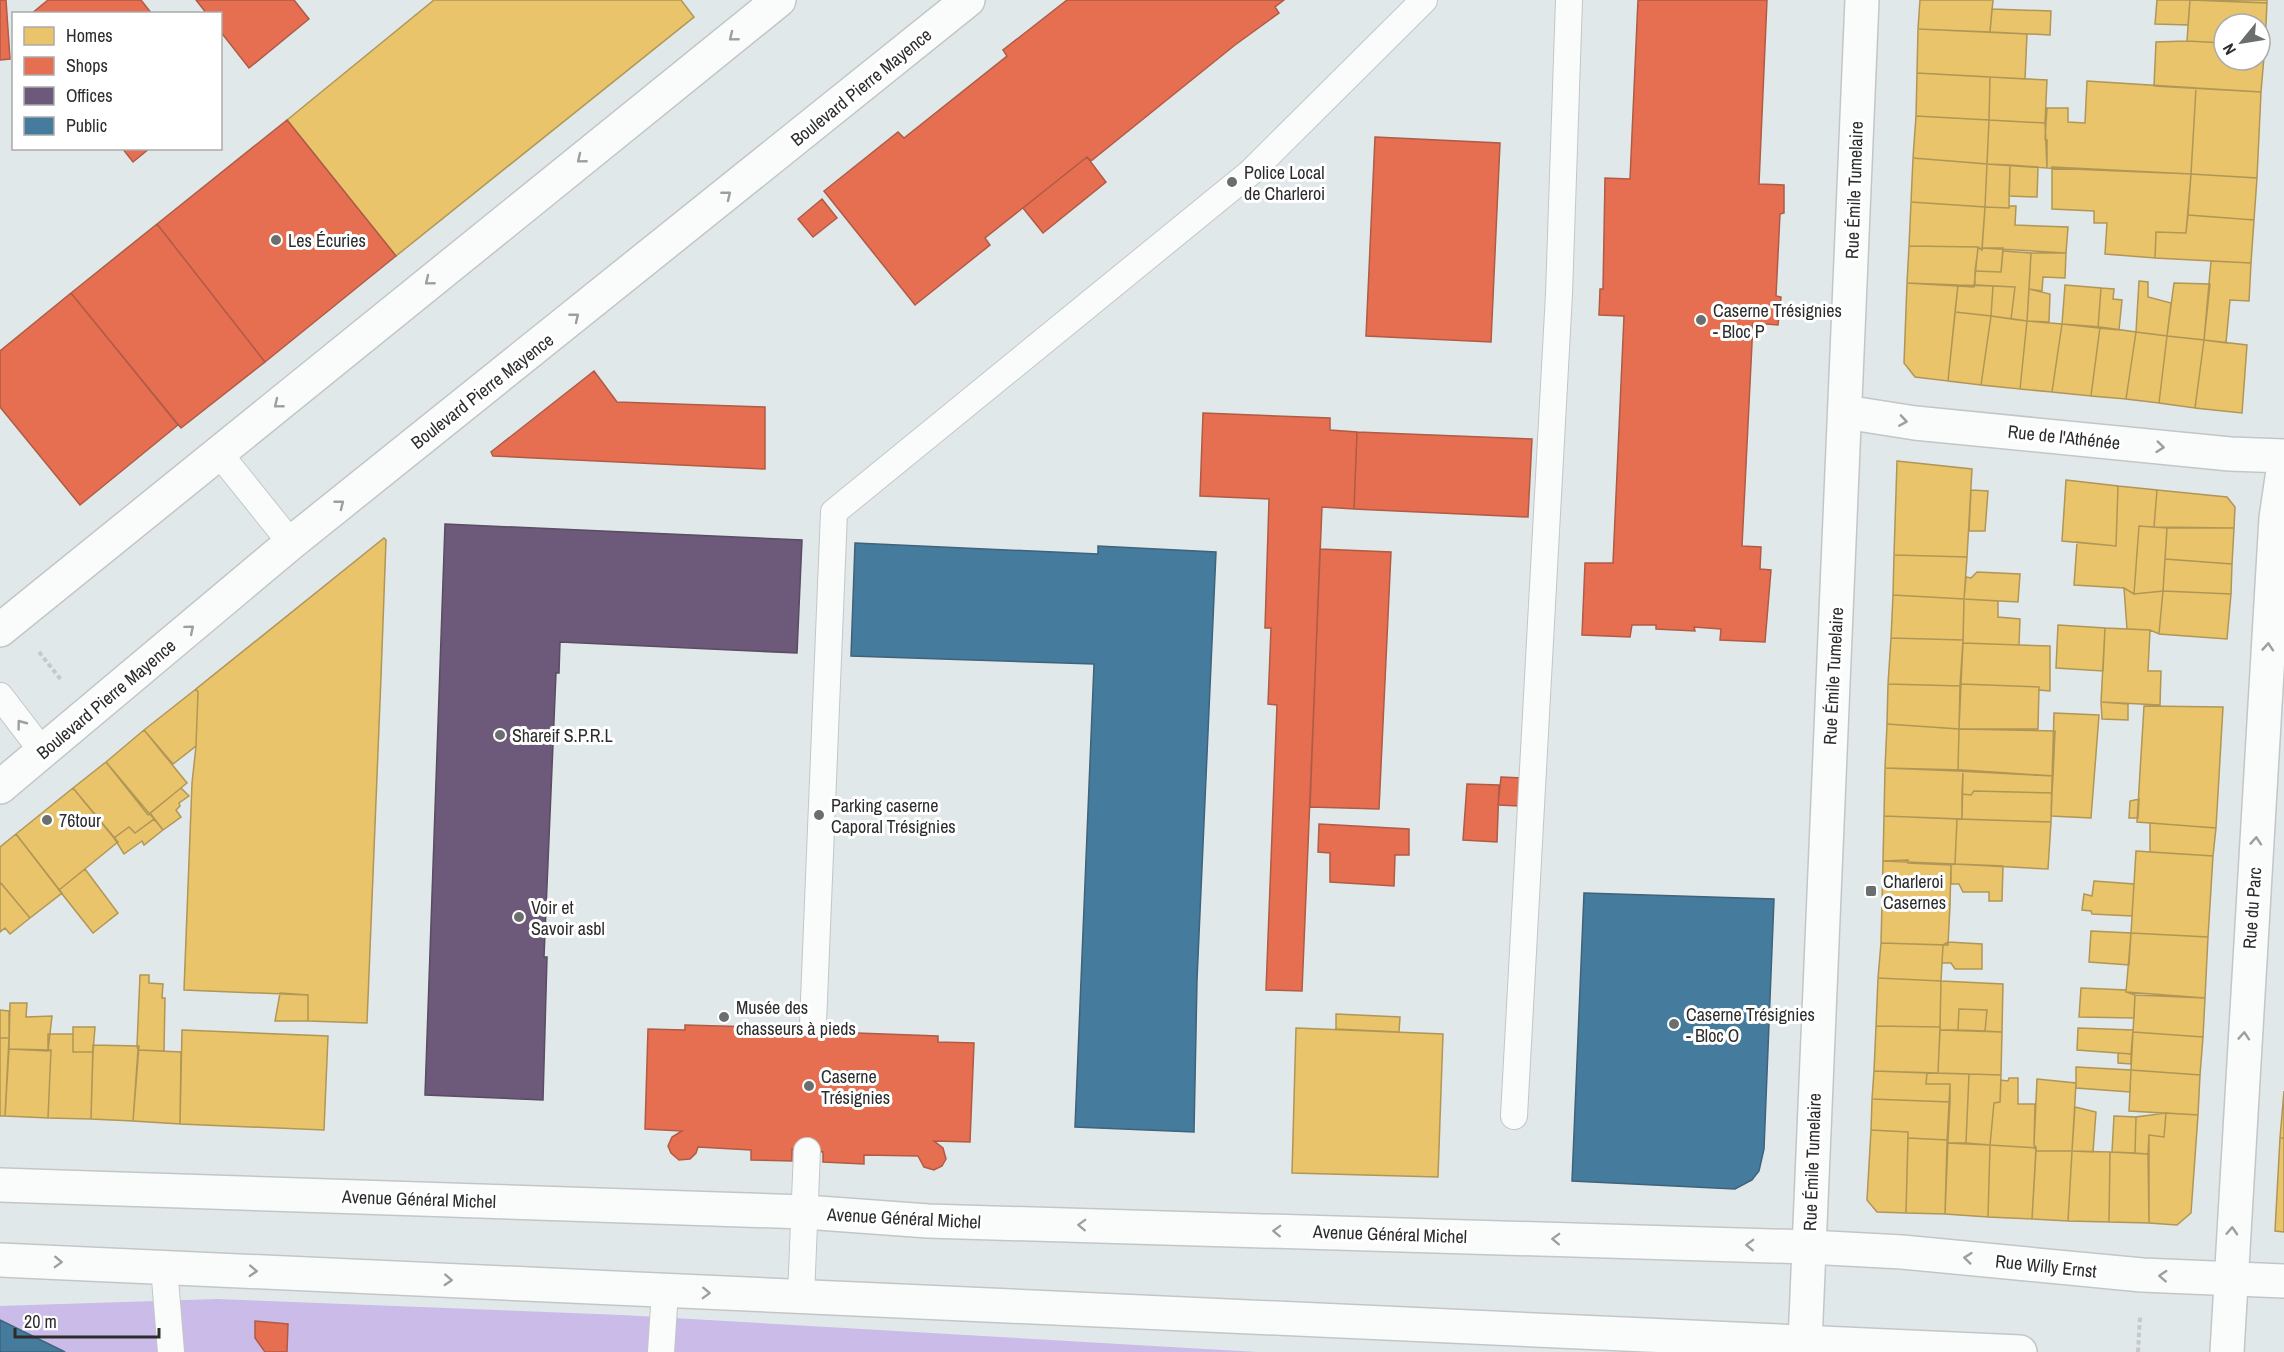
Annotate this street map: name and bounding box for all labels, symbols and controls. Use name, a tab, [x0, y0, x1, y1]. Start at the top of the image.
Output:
legend	[12, 12, 222, 150]
north arrow	[2212, 12, 2272, 72]
street label: Boulevard Pierre Mayence	[785, 22, 937, 152]
text: Homes	[66, 23, 113, 48]
one-way arrow	[729, 29, 740, 40]
text: N	[2217, 40, 2241, 59]
text: Shops	[66, 53, 108, 78]
text: Offices	[66, 83, 113, 108]
text: Public	[66, 113, 107, 138]
street label: Rue Émile Tumelaire	[1839, 121, 1869, 259]
one-way arrow	[577, 152, 588, 163]
place label: Police Local de Charleroi	[1244, 160, 1325, 206]
marker: Police Local de Charleroi	[1225, 175, 1239, 189]
one-way arrow	[720, 191, 731, 202]
place label: Les Écuries	[288, 228, 366, 253]
marker: Les Écuries	[269, 233, 283, 247]
one-way arrow	[425, 274, 436, 285]
place label: Caserne Trésignies - Bloc P	[1713, 298, 1842, 344]
marker: Caserne Trésignies - Bloc P	[1694, 313, 1708, 327]
one-way arrow	[568, 314, 579, 325]
street label: Boulevard Pierre Mayence	[405, 327, 559, 455]
one-way arrow	[274, 396, 285, 407]
one-way arrow	[1898, 414, 1908, 426]
street label: Rue de l'Athénée	[2007, 419, 2121, 455]
one-way arrow	[2155, 440, 2164, 453]
one-way arrow	[333, 501, 344, 512]
street label: Rue Émile Tumelaire	[1817, 606, 1849, 746]
one-way arrow	[183, 625, 194, 636]
street label: Boulevard Pierre Mayence	[31, 633, 181, 765]
one-way arrow	[2262, 642, 2275, 651]
one-way arrow	[18, 720, 29, 731]
place label: Shareif S.P.R.L	[512, 723, 613, 748]
marker: Shareif S.P.R.L	[493, 728, 507, 742]
place label: Parking caserne Caporal Trésignies	[831, 793, 956, 839]
place label: 76tour	[59, 808, 101, 833]
marker: Parking caserne Caporal Trésignies	[812, 808, 826, 822]
marker: 76tour	[40, 813, 54, 827]
one-way arrow	[2250, 837, 2263, 846]
street label: Rue du Parc	[2237, 866, 2267, 950]
place label: Charleroi Casernes	[1883, 869, 1946, 915]
marker: Charleroi Casernes	[1864, 884, 1878, 898]
place label: Voir et Savoir asbl	[531, 895, 605, 941]
marker: Voir et Savoir asbl	[512, 910, 526, 924]
place label: Musée des chasseurs à pieds	[736, 995, 856, 1041]
place label: Caserne Trésignies - Bloc O	[1686, 1002, 1815, 1048]
marker: Musée des chasseurs à pieds	[717, 1010, 731, 1024]
marker: Caserne Trésignies - Bloc O	[1667, 1017, 1681, 1031]
one-way arrow	[2237, 1031, 2250, 1041]
place label: Caserne Trésignies	[821, 1064, 890, 1110]
marker: Caserne Trésignies	[802, 1079, 816, 1093]
street label: Rue Émile Tumelaire	[1797, 1093, 1827, 1231]
street label: Avenue Général Michel	[341, 1184, 496, 1214]
street label: Avenue Général Michel	[825, 1201, 982, 1235]
one-way arrow	[1077, 1219, 1086, 1232]
street label: Avenue Général Michel	[1312, 1219, 1467, 1249]
one-way arrow	[1272, 1225, 1281, 1237]
one-way arrow	[2226, 1226, 2239, 1235]
one-way arrow	[1551, 1233, 1560, 1245]
one-way arrow	[1746, 1239, 1755, 1251]
street label: Rue Willy Ernst	[1994, 1248, 2098, 1284]
one-way arrow	[1964, 1252, 1973, 1265]
one-way arrow	[54, 1256, 63, 1269]
one-way arrow	[249, 1265, 258, 1278]
one-way arrow	[2158, 1269, 2167, 1282]
one-way arrow	[444, 1274, 453, 1287]
one-way arrow	[701, 1286, 710, 1299]
scale bar	[15, 1301, 159, 1339]
text: 20 m	[24, 1309, 57, 1334]

